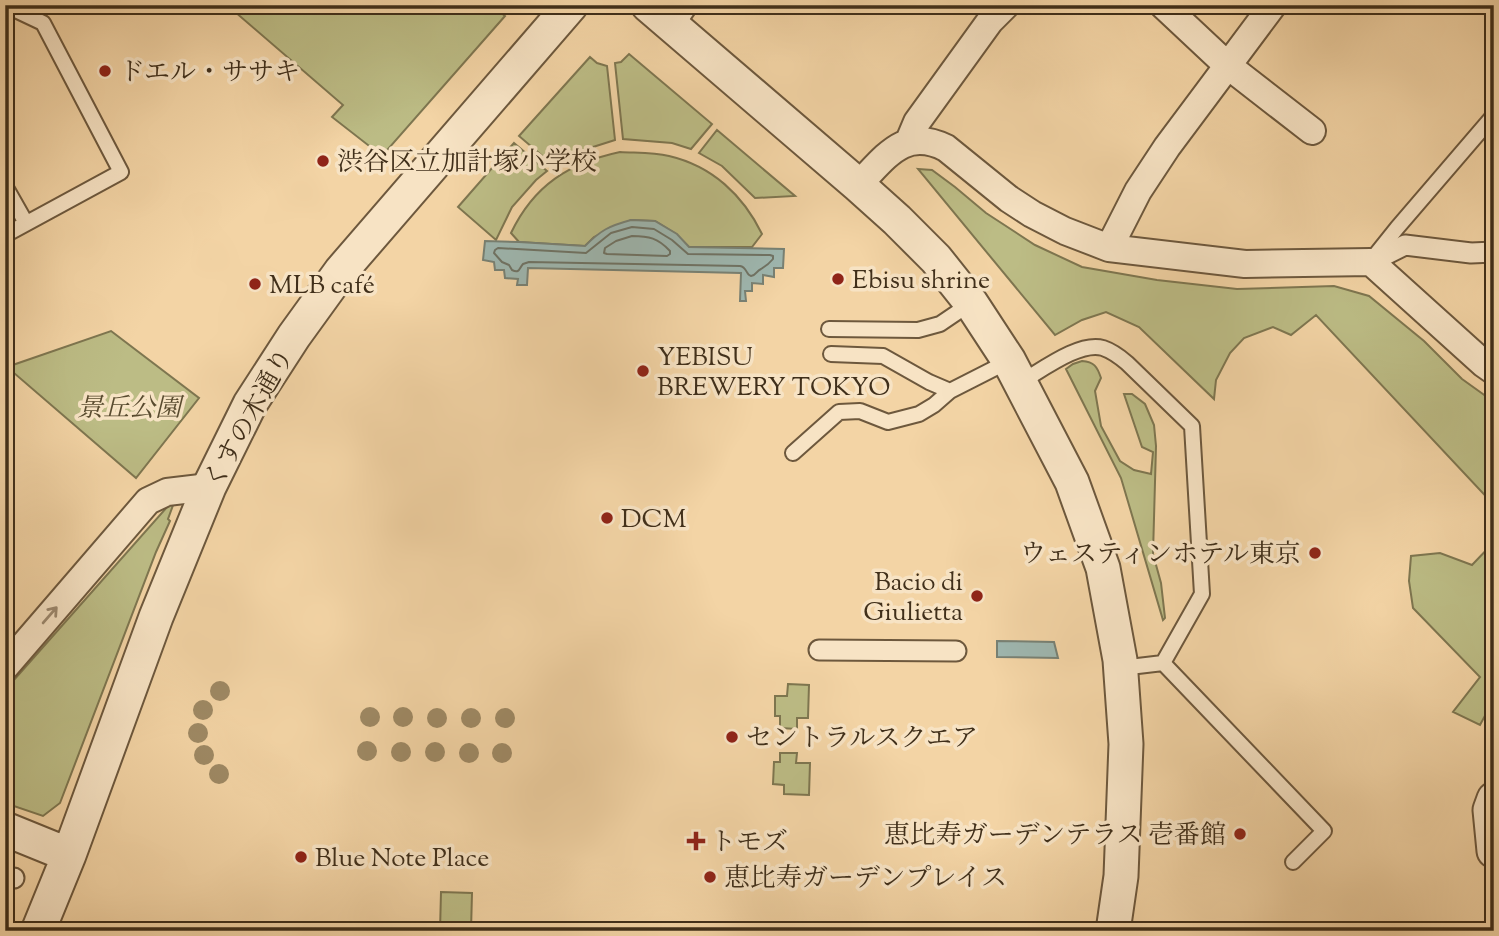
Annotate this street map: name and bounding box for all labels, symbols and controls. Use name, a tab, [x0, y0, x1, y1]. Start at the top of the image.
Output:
place label: ドエル・ササキ	[119, 55, 300, 92]
marker: ドエル・ササキ	[97, 63, 113, 79]
place label: 渋谷区立加計塚小学校	[337, 145, 597, 182]
marker: 渋谷区立加計塚小学校	[315, 153, 331, 169]
place label: Ebisu shrine	[852, 263, 990, 300]
place label: MLB café	[269, 268, 375, 305]
marker: Ebisu shrine	[830, 271, 846, 287]
marker: MLB café	[247, 276, 263, 292]
place label: YEBISU BREWERY TOKYO	[657, 340, 890, 407]
street label: くすの木通り	[196, 342, 304, 496]
marker: YEBISU BREWERY TOKYO	[635, 363, 651, 379]
park label: 景丘公園	[77, 391, 185, 428]
place label: DCM	[621, 502, 687, 539]
marker: DCM	[599, 510, 615, 526]
place label: ウェスティンホテル東京	[1020, 537, 1301, 574]
marker: ウェスティンホテル東京	[1307, 545, 1323, 561]
place label: Bacio di Giulietta	[863, 565, 963, 632]
marker: Bacio di Giulietta	[969, 588, 985, 604]
one-way arrow	[42, 606, 58, 624]
place label: セントラルスクエア	[746, 721, 978, 758]
marker: セントラルスクエア	[724, 729, 740, 745]
place label: 恵比寿ガーデンテラス 壱番館	[884, 818, 1226, 855]
place label: トモズ	[710, 825, 788, 862]
marker: 恵比寿ガーデンテラス 壱番館	[1232, 826, 1248, 842]
marker: トモズ	[688, 833, 704, 849]
place label: Blue Note Place	[315, 841, 489, 878]
marker: Blue Note Place	[293, 849, 309, 865]
place label: 恵比寿ガーデンプレイス	[724, 861, 1007, 898]
marker: 恵比寿ガーデンプレイス	[702, 869, 718, 885]

